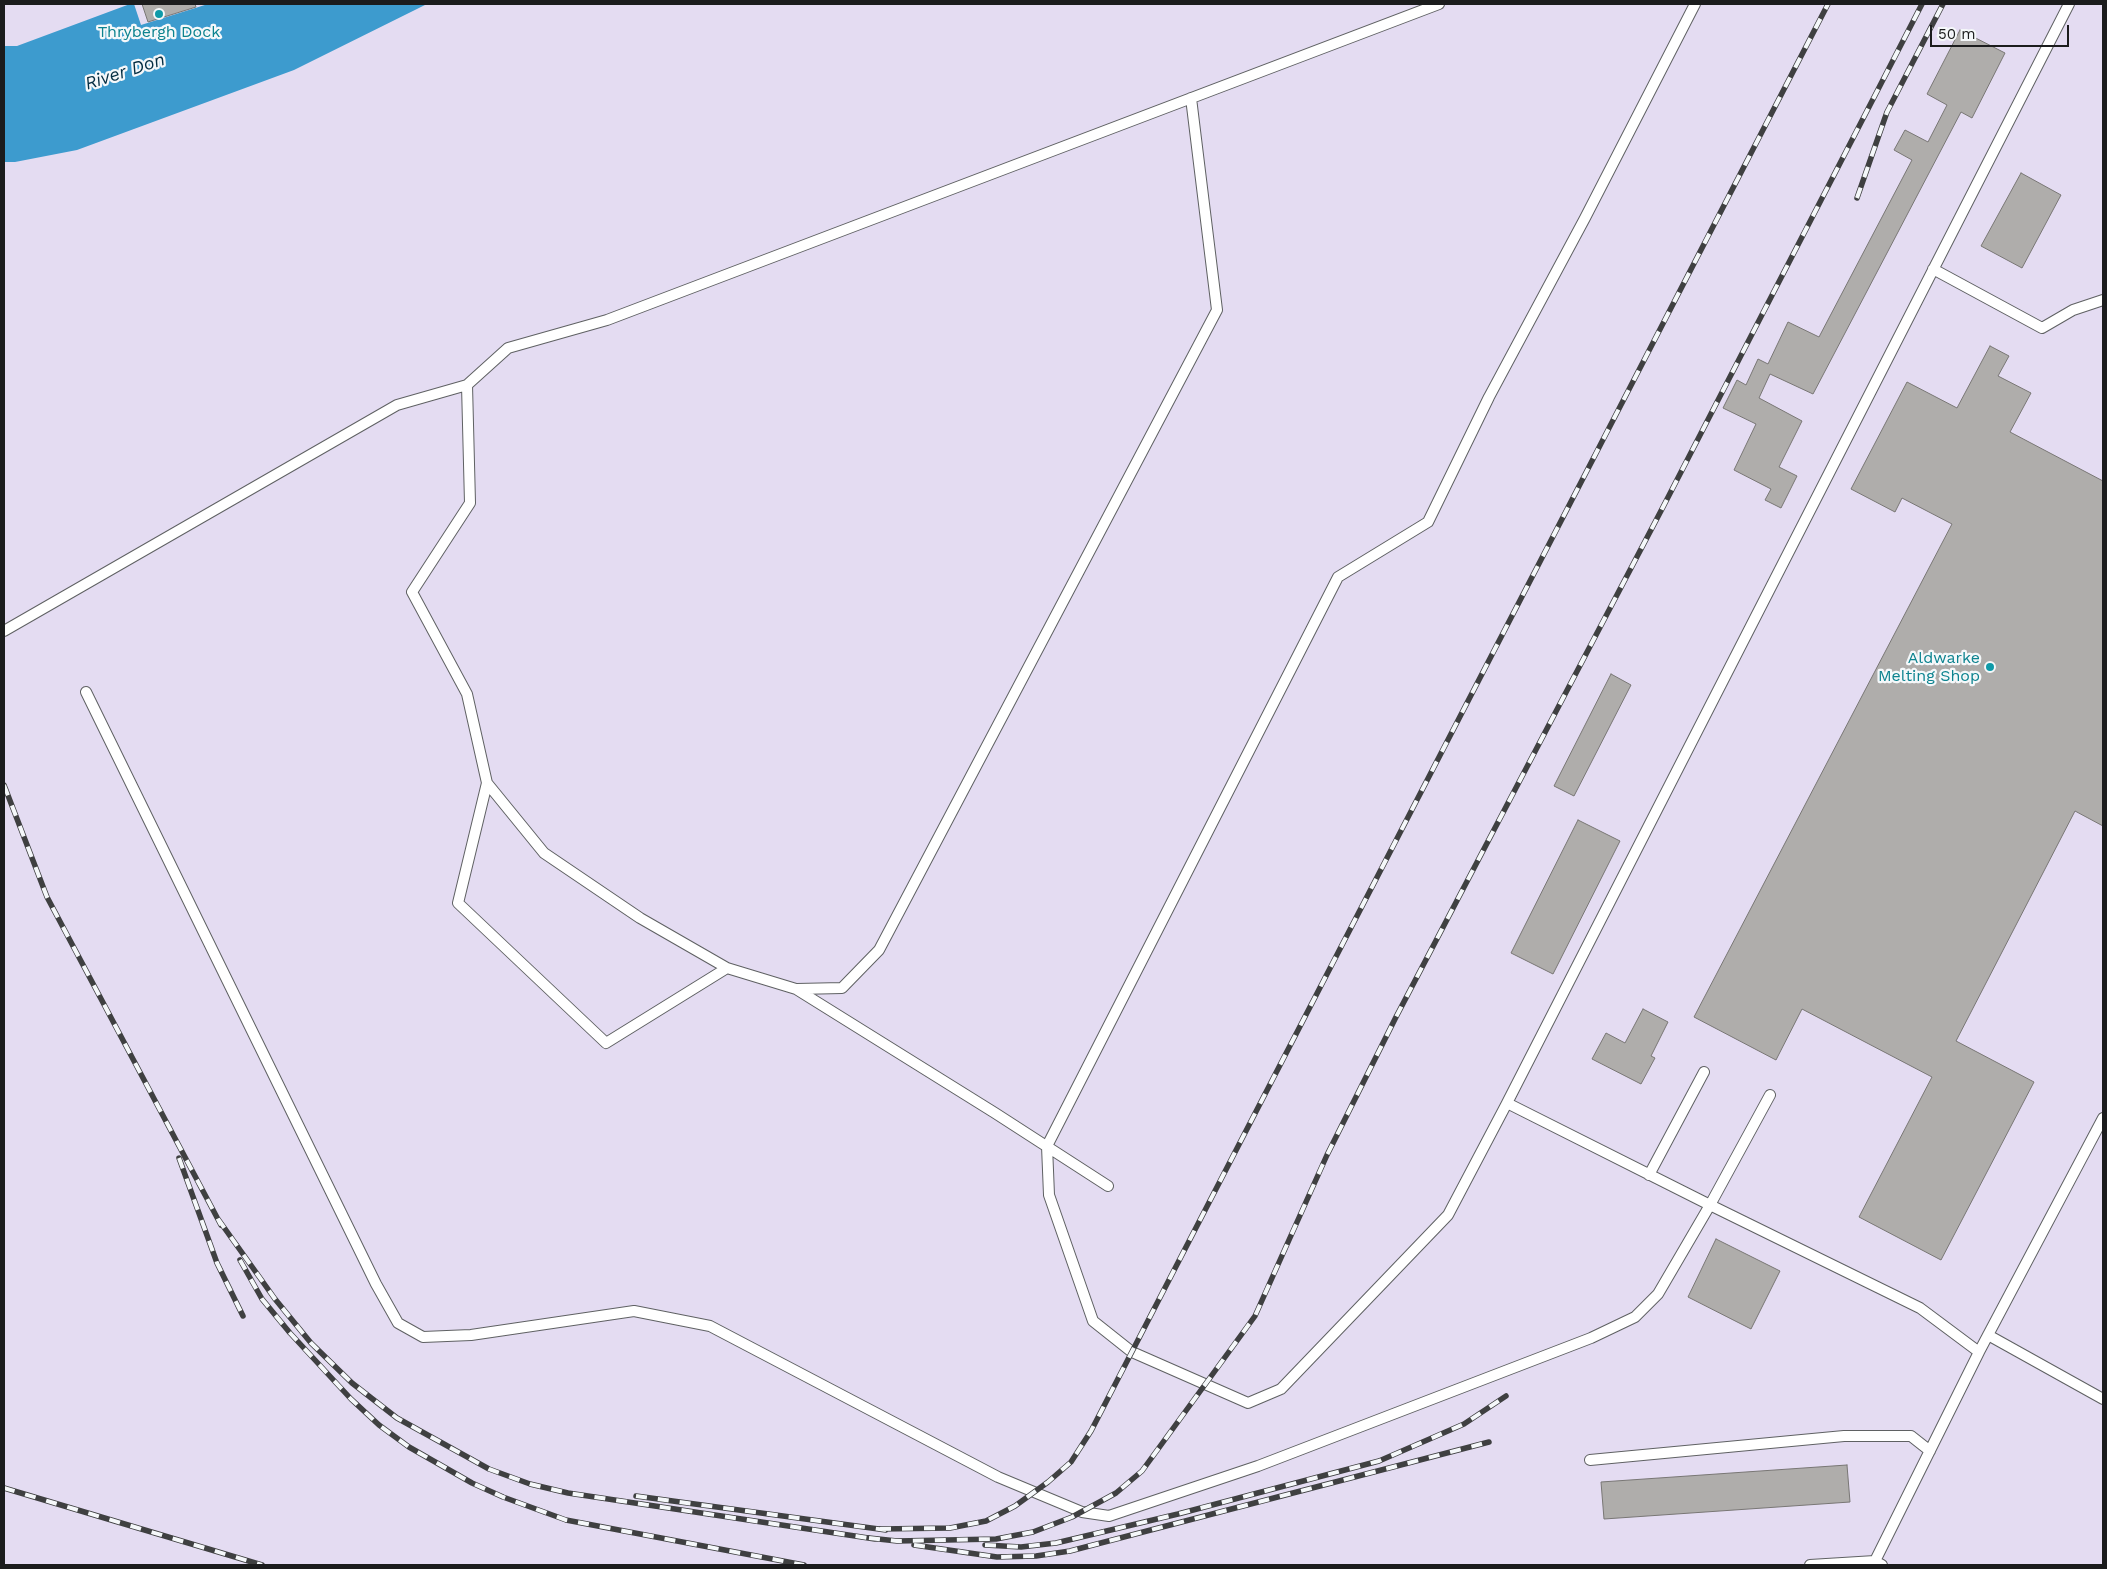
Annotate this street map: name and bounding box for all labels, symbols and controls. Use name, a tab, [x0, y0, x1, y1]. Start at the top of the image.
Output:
marker: Thrybergh Dock	[153, 8, 165, 20]
scale bar	[1932, 15, 2071, 47]
place label: Thrybergh Dock	[98, 22, 220, 42]
text: 50 m	[1938, 25, 1975, 43]
water label: River Don	[82, 49, 168, 95]
place label: Aldwarke Melting Shop	[1878, 648, 1980, 686]
marker: Aldwarke Melting Shop	[1984, 661, 1996, 673]

